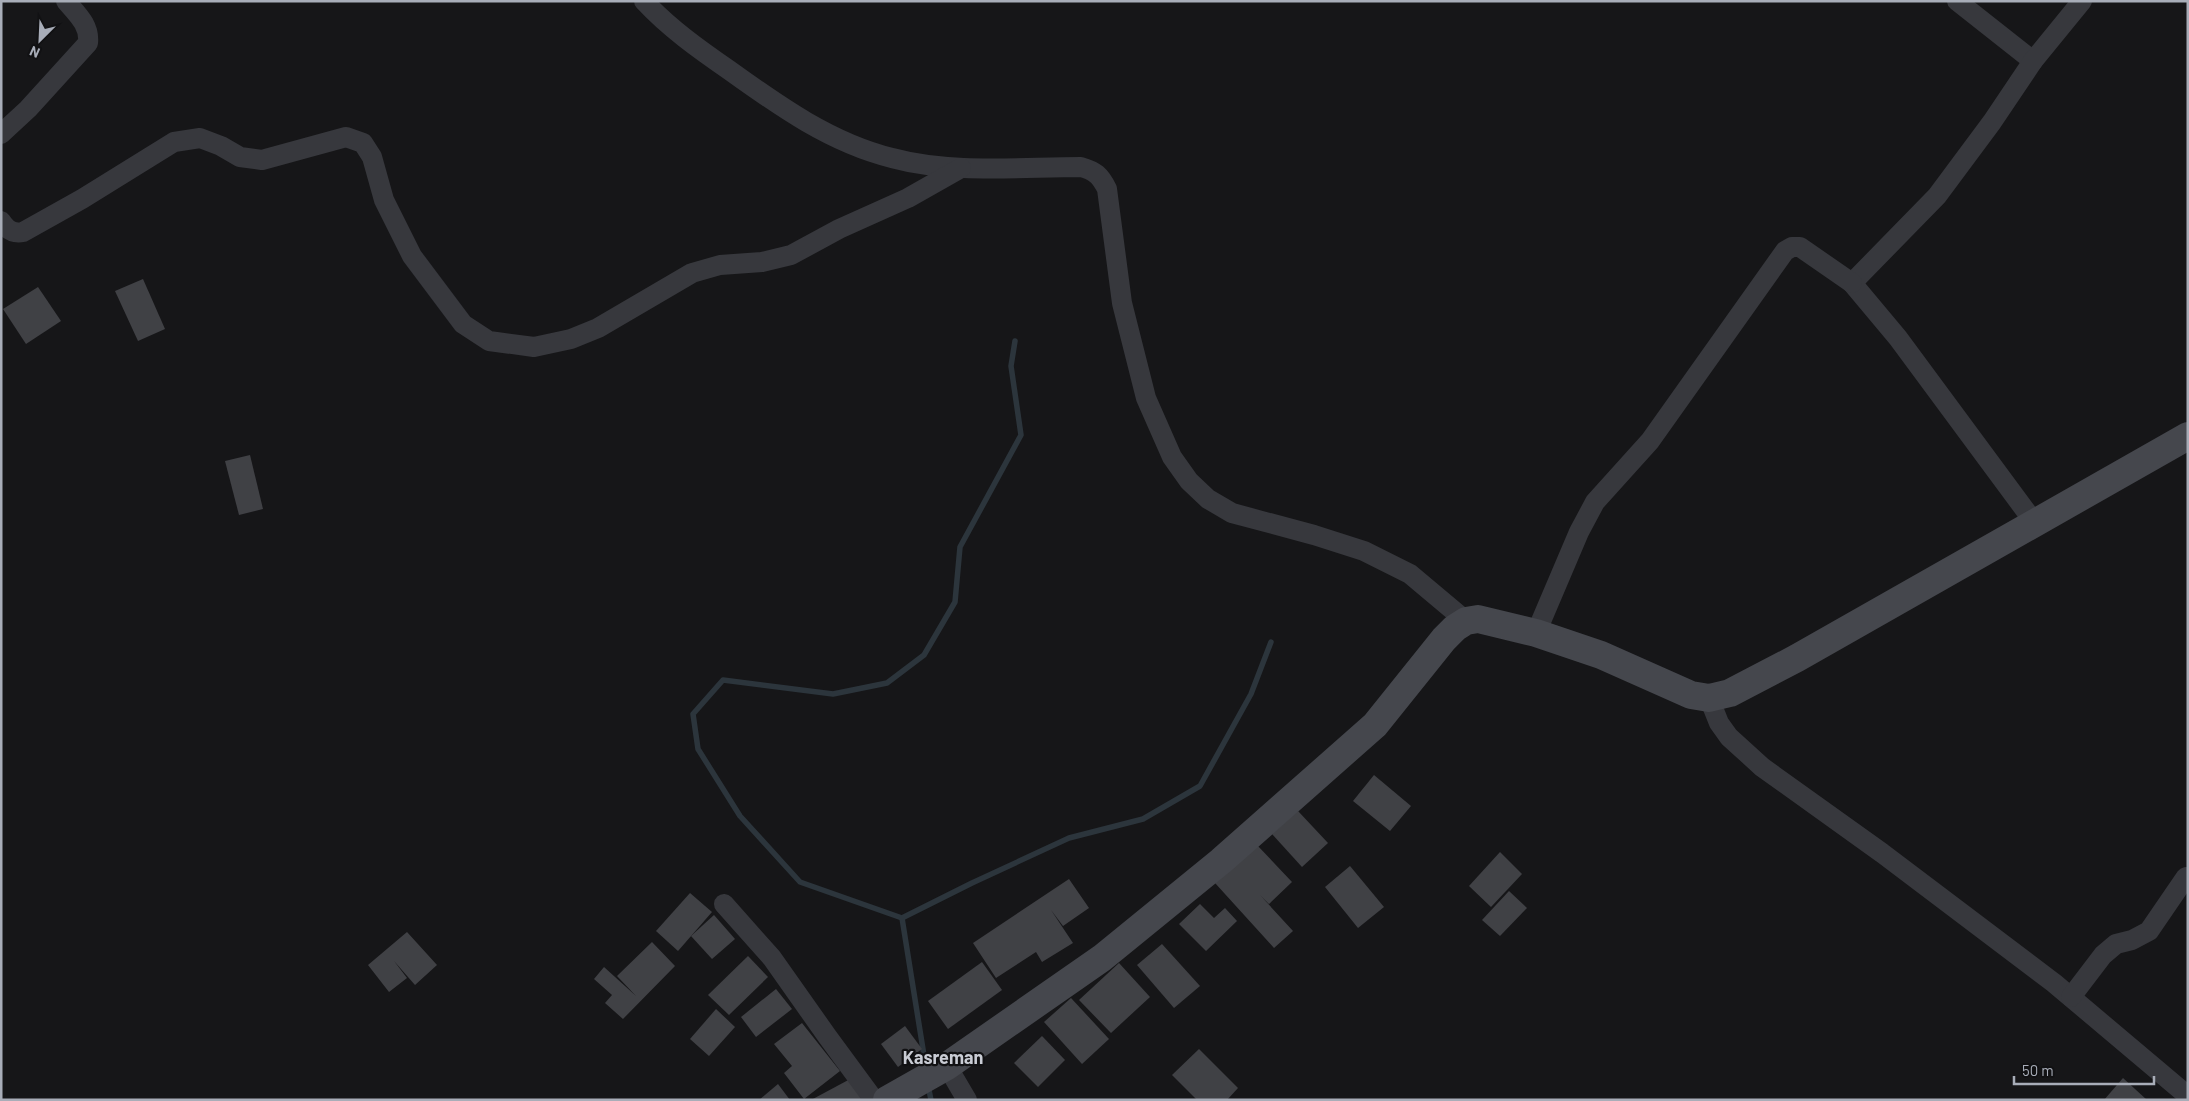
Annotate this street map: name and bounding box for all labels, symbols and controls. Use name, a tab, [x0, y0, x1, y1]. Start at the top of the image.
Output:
north arrow	[15, 15, 65, 65]
text: N	[27, 43, 42, 62]
district label: Kasreman	[903, 1046, 983, 1068]
scale bar	[2014, 1054, 2154, 1086]
text: 50 m	[2022, 1061, 2054, 1079]

